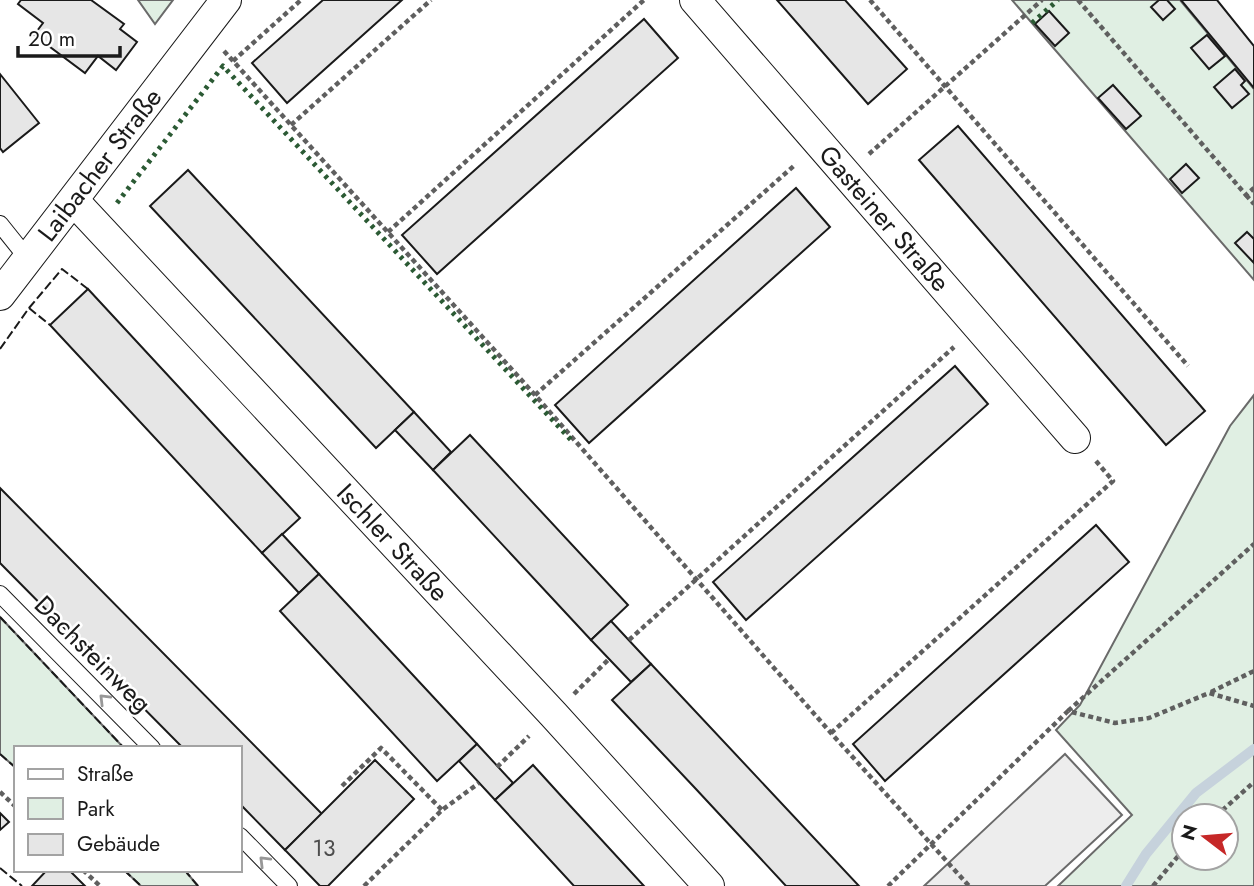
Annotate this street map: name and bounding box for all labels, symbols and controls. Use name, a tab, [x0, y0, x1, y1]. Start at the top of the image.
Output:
scale bar	[18, 14, 119, 58]
text: 20 m	[28, 24, 75, 54]
street label: Laibacher Straße	[29, 80, 171, 250]
street label: Gasteiner Straße	[810, 137, 959, 300]
street label: Ischler Straße	[328, 475, 457, 610]
street label: Dachsteinweg	[26, 587, 160, 721]
one-way arrow	[99, 695, 112, 708]
legend	[14, 746, 242, 872]
text: Straße	[77, 759, 134, 789]
text: Park	[77, 794, 115, 824]
north arrow	[1170, 802, 1240, 872]
text: N	[1174, 821, 1204, 843]
text: Gebäude	[77, 829, 160, 859]
house number: 13	[313, 831, 335, 865]
one-way arrow	[260, 857, 273, 870]

